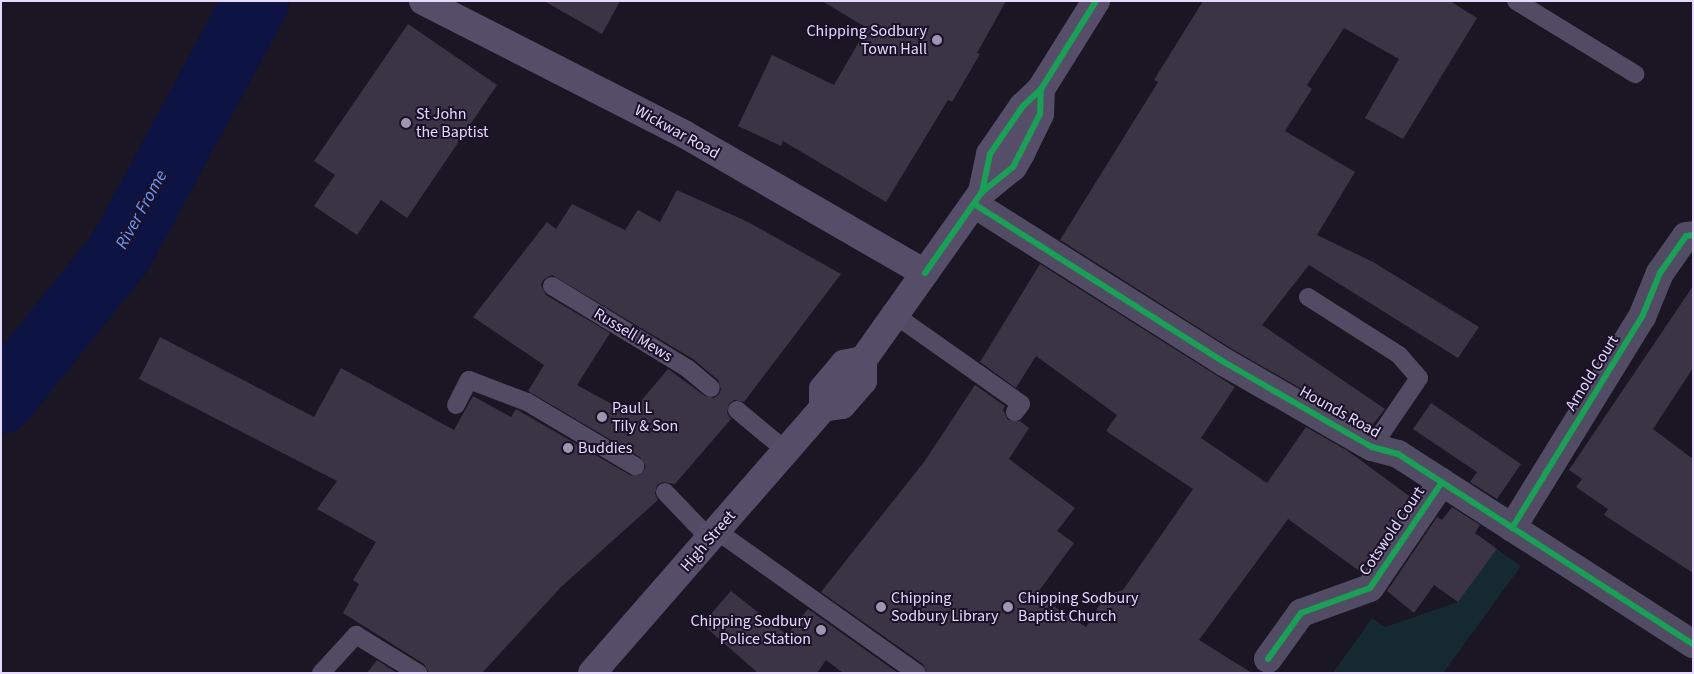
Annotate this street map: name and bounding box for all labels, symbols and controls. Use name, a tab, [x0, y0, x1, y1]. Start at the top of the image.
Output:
place label: Chipping Sodbury Town Hall	[806, 21, 927, 59]
marker: Chipping Sodbury Town Hall	[931, 34, 943, 46]
street label: Wickwar Road	[631, 101, 723, 163]
place label: St John the Baptist	[416, 104, 488, 142]
marker: St John the Baptist	[400, 117, 412, 129]
water label: River Frome	[111, 167, 173, 253]
street label: Russell Mews	[590, 304, 676, 366]
street label: Arnold Court	[1561, 332, 1623, 414]
street label: Hounds Road	[1296, 382, 1384, 442]
place label: Paul L Tily & Son	[612, 398, 678, 436]
marker: Paul L Tily & Son	[596, 411, 608, 423]
place label: Buddies	[578, 438, 632, 458]
marker: Buddies	[562, 442, 574, 454]
street label: Cotswold Court	[1355, 483, 1429, 579]
street label: High Street	[676, 507, 740, 575]
place label: Chipping Sodbury Library	[891, 588, 999, 626]
place label: Chipping Sodbury Baptist Church	[1018, 588, 1139, 626]
marker: Chipping Sodbury Library	[875, 601, 887, 613]
marker: Chipping Sodbury Baptist Church	[1002, 601, 1014, 613]
place label: Chipping Sodbury Police Station	[690, 611, 811, 649]
marker: Chipping Sodbury Police Station	[815, 624, 827, 636]

